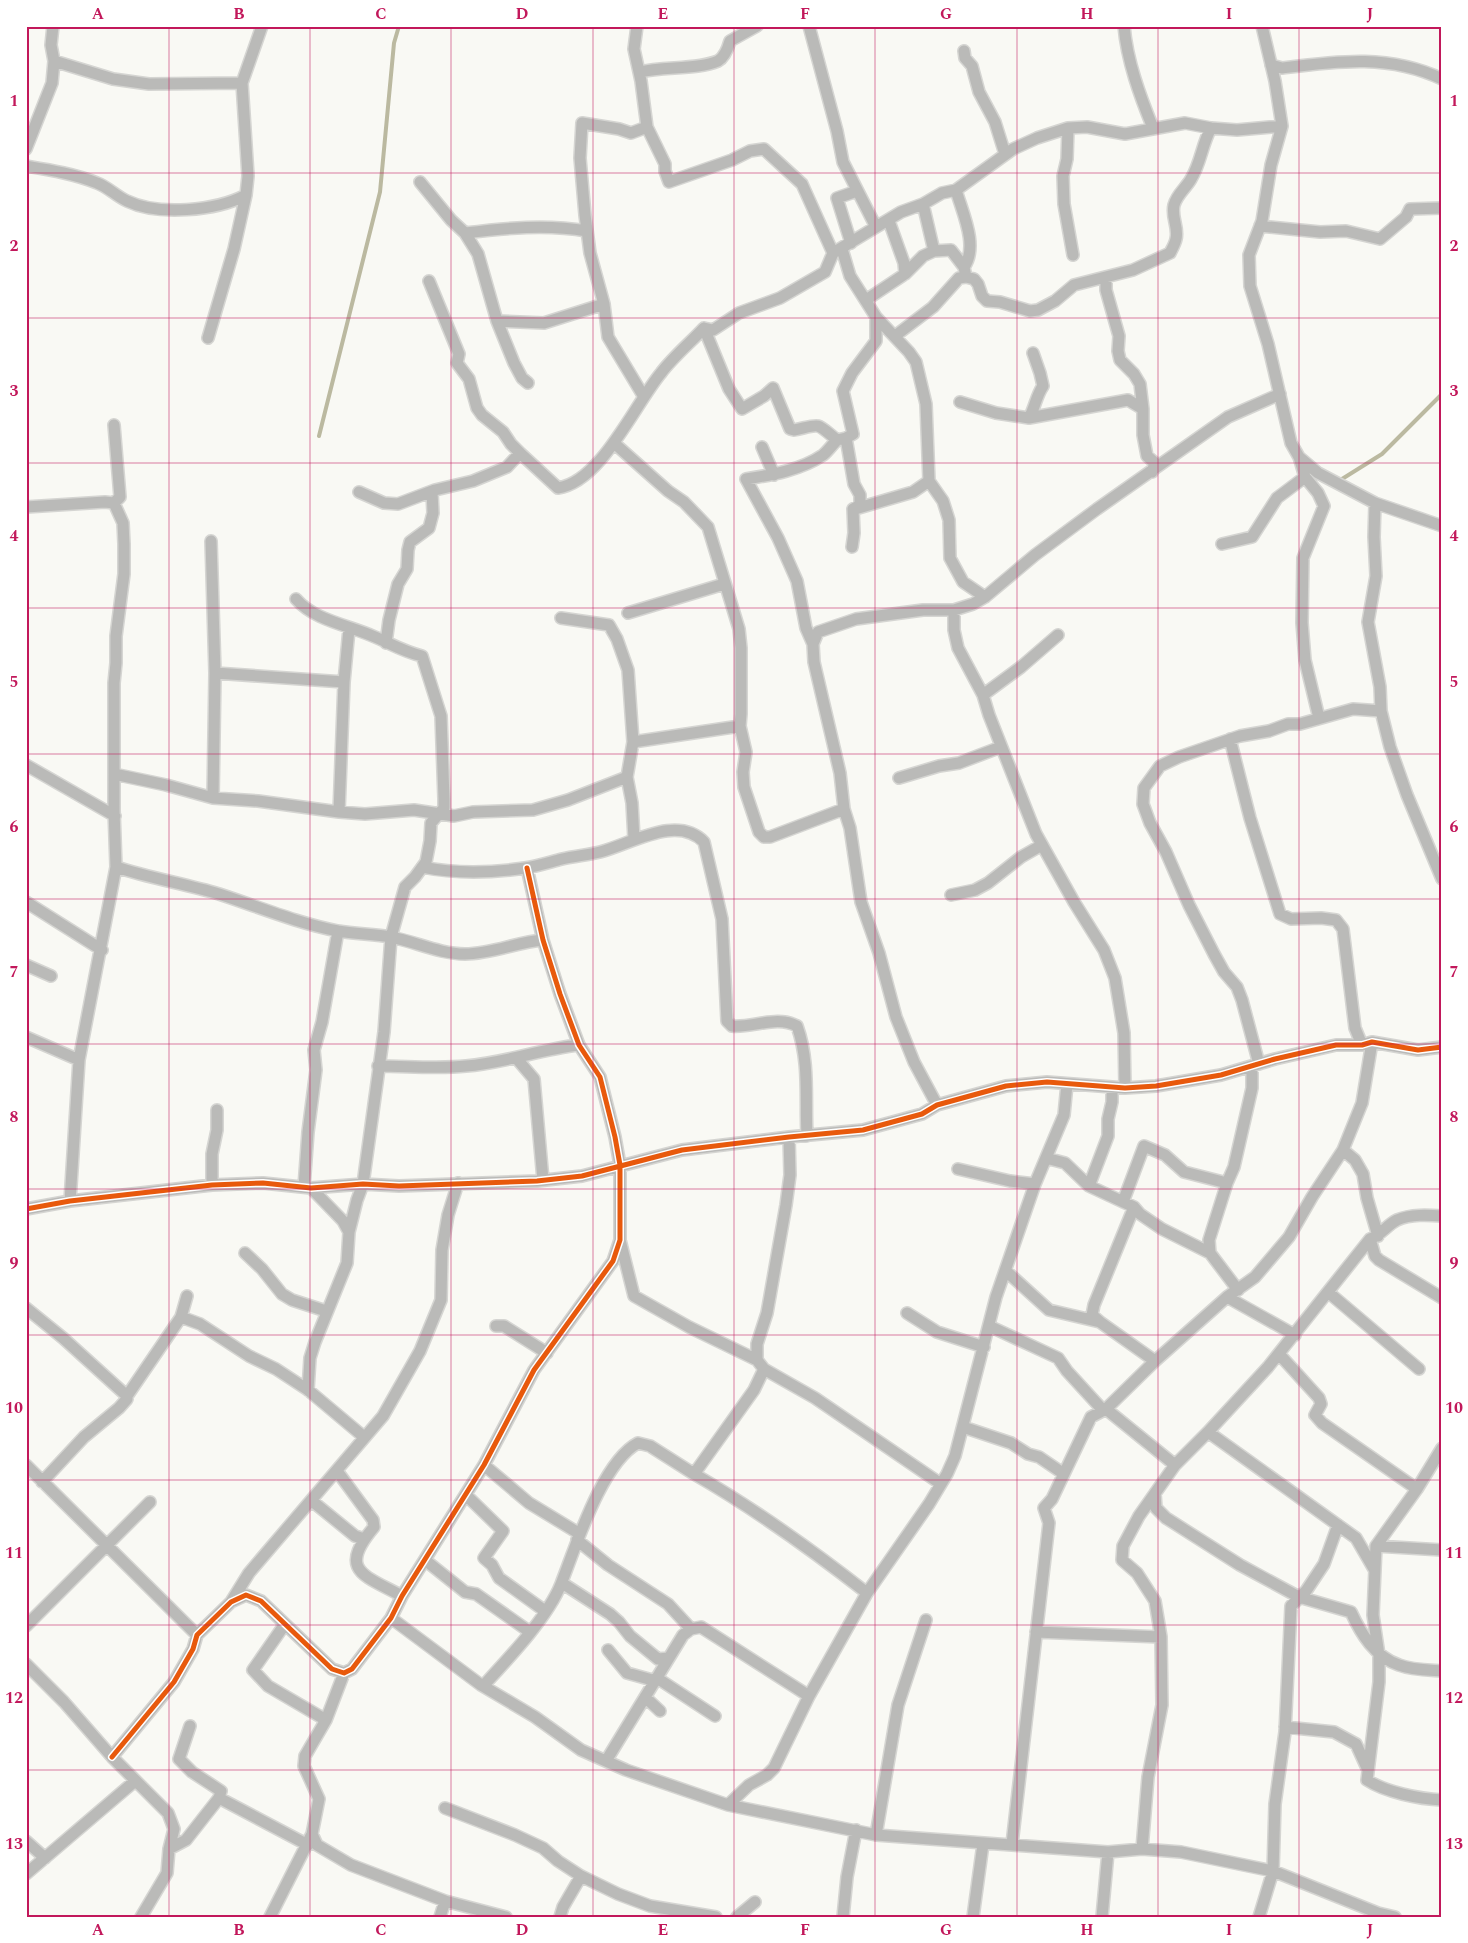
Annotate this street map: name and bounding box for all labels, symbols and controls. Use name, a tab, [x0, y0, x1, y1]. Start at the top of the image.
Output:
text: A	[92, 2, 105, 26]
text: B	[233, 2, 245, 26]
text: C	[375, 2, 387, 26]
text: D	[516, 2, 529, 26]
text: E	[658, 2, 668, 26]
text: F	[800, 2, 810, 26]
text: G	[940, 2, 952, 26]
text: H	[1080, 2, 1094, 26]
text: I	[1226, 2, 1232, 26]
text: J	[1367, 2, 1374, 26]
text: 1	[10, 89, 18, 113]
text: 1	[1450, 89, 1458, 113]
text: 2	[10, 234, 19, 258]
text: 2	[1450, 234, 1459, 258]
text: 3	[10, 379, 19, 403]
text: 3	[1450, 379, 1459, 403]
text: 4	[10, 524, 19, 548]
text: 4	[1450, 524, 1459, 548]
text: 5	[10, 670, 18, 694]
text: 5	[1450, 670, 1458, 694]
text: 6	[10, 815, 19, 839]
text: 6	[1450, 815, 1459, 839]
text: 7	[10, 960, 19, 984]
text: 7	[1450, 960, 1459, 984]
text: 8	[10, 1105, 19, 1129]
text: 8	[1450, 1105, 1459, 1129]
text: 9	[10, 1251, 19, 1275]
text: 9	[1450, 1251, 1459, 1275]
text: 10	[5, 1396, 23, 1420]
text: 10	[1445, 1396, 1463, 1420]
text: 11	[5, 1541, 23, 1565]
text: 11	[1445, 1541, 1463, 1565]
text: 12	[5, 1686, 23, 1710]
text: 12	[1445, 1686, 1463, 1710]
text: 13	[5, 1832, 23, 1856]
text: 13	[1445, 1832, 1463, 1856]
text: A	[92, 1918, 105, 1942]
text: B	[233, 1918, 245, 1942]
text: C	[375, 1918, 387, 1942]
text: D	[516, 1918, 529, 1942]
text: E	[658, 1918, 668, 1942]
text: F	[800, 1918, 810, 1942]
text: G	[940, 1918, 952, 1942]
text: H	[1080, 1918, 1094, 1942]
text: I	[1226, 1918, 1232, 1942]
text: J	[1367, 1918, 1374, 1942]

